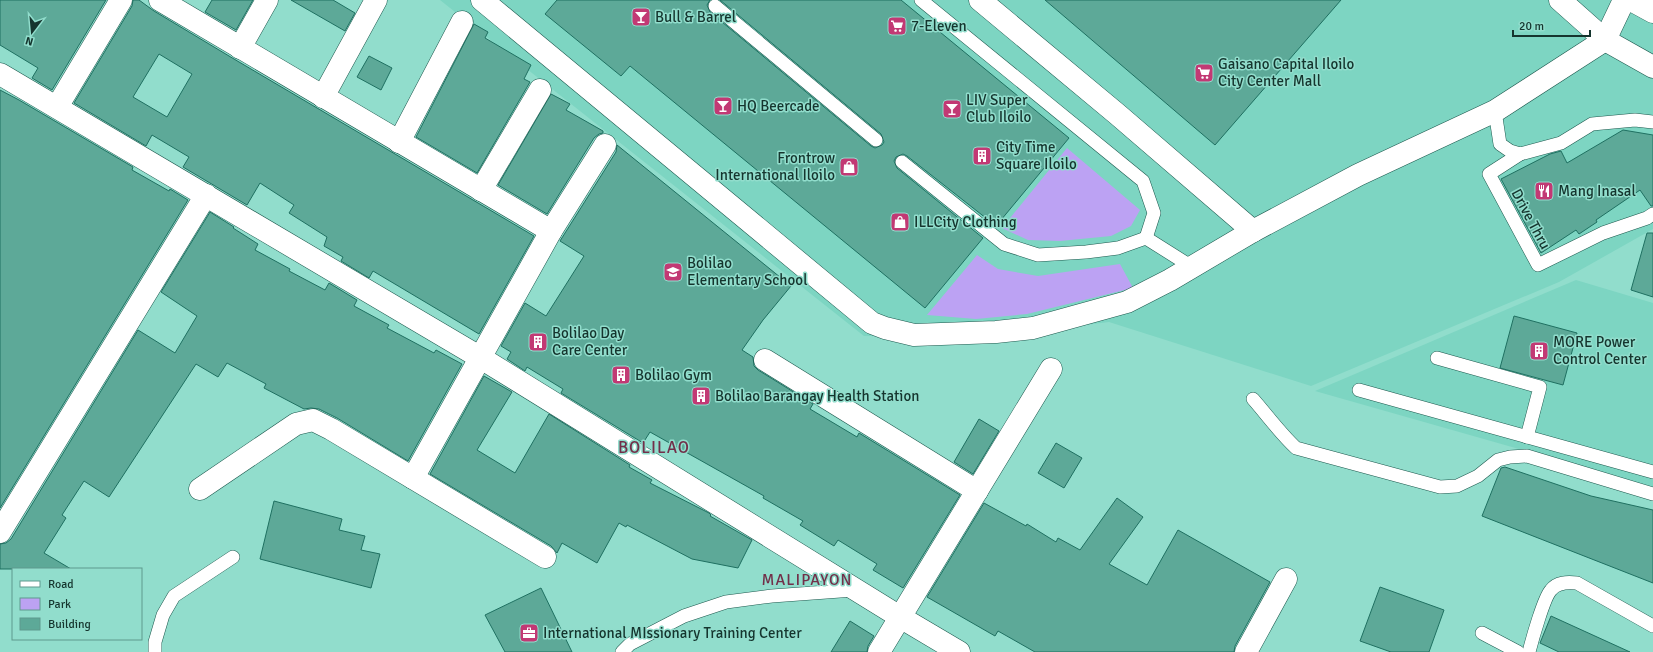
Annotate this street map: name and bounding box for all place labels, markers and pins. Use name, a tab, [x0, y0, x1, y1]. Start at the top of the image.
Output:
bar icon: Bull & Barrel	[630, 6, 652, 28]
place label: Bull & Barrel	[655, 8, 736, 26]
supermarket icon: 7-Eleven	[886, 15, 908, 37]
place label: 7-Eleven	[911, 17, 967, 35]
place label: Gaisano Capital Iloilo City Center Mall	[1218, 55, 1355, 90]
supermarket icon: Gaisano Capital Iloilo City Center Mall	[1193, 62, 1215, 84]
place label: LIV Super Club Iloilo	[966, 91, 1031, 126]
bar icon: HQ Beercade	[712, 95, 734, 117]
place label: HQ Beercade	[737, 97, 820, 115]
bar icon: LIV Super Club Iloilo	[941, 98, 963, 120]
place label: City Time Square Iloilo	[996, 138, 1077, 173]
building icon: City Time Square Iloilo	[971, 145, 993, 167]
place label: Frontrow International Iloilo	[715, 149, 835, 184]
shop icon: Frontrow International Iloilo	[838, 156, 860, 178]
restaurant icon: Mang Inasal	[1533, 180, 1555, 202]
place label: Mang Inasal	[1558, 182, 1636, 200]
shop icon: ILLCity Clothing	[889, 211, 911, 233]
place label: ILLCity Clothing	[914, 213, 1017, 231]
place label: Bolilao Elementary School	[687, 254, 808, 289]
school or university icon: Bolilao Elementary School	[662, 261, 684, 283]
place label: Bolilao Day Care Center	[552, 324, 628, 359]
building icon: Bolilao Day Care Center	[527, 331, 549, 353]
place label: MORE Power Control Center	[1553, 333, 1647, 368]
building icon: MORE Power Control Center	[1528, 340, 1550, 362]
building icon: Bolilao Gym	[610, 364, 632, 386]
place label: Bolilao Gym	[635, 366, 712, 384]
building icon: Bolilao Barangay Health Station	[690, 385, 712, 407]
place label: Bolilao Barangay Health Station	[715, 387, 919, 405]
office icon: International MIssionary Training Center	[518, 622, 540, 644]
place label: International MIssionary Training Center	[543, 624, 802, 642]

